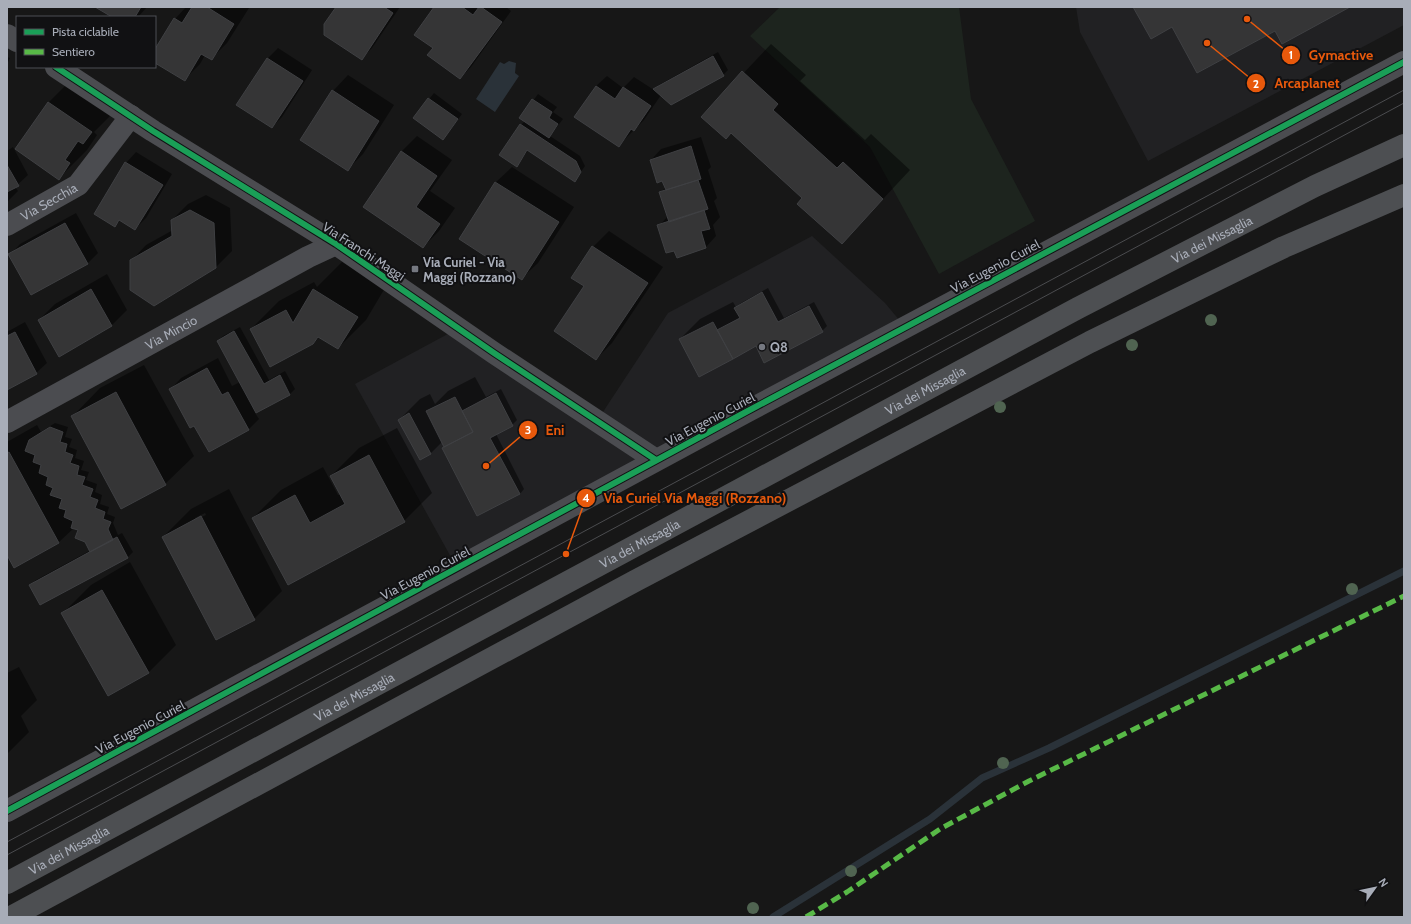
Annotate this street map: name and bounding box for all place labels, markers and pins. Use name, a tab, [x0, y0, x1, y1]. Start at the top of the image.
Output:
callout: Gymactive	[1281, 42, 1381, 68]
callout: Arcaplanet	[1246, 70, 1347, 96]
place label: Via Curiel - Via Maggi (Rozzano)	[423, 254, 516, 285]
marker: Via Curiel - Via Maggi (Rozzano)	[410, 264, 420, 274]
place label: Q8	[770, 339, 788, 355]
marker: Q8	[757, 342, 767, 352]
callout: Eni	[518, 417, 573, 443]
callout: Via Curiel Via Maggi (Rozzano)	[576, 485, 794, 511]

